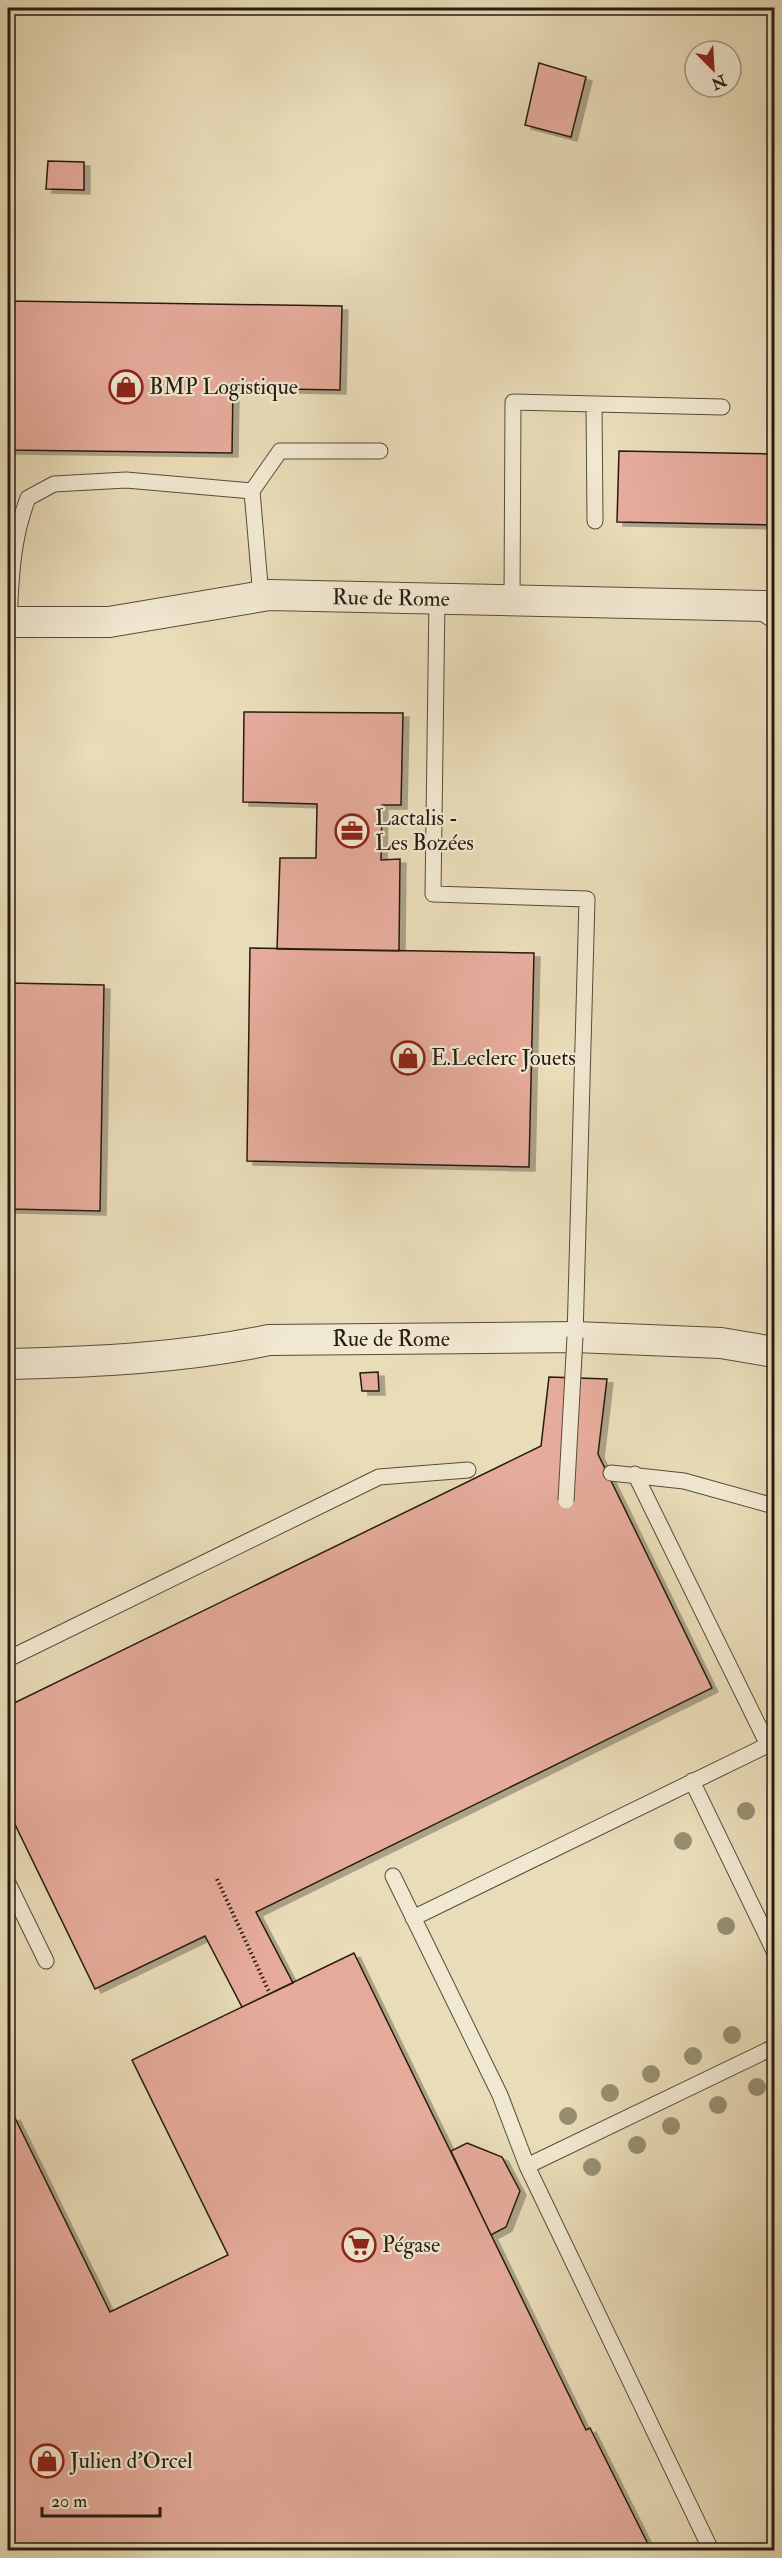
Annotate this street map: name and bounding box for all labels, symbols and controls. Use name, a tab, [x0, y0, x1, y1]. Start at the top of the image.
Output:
north arrow	[683, 39, 743, 99]
text: N	[707, 69, 730, 94]
shop icon: BMP Logistique	[108, 369, 144, 405]
place label: BMP Logistique	[149, 373, 298, 401]
street label: Rue de Rome	[332, 583, 450, 613]
place label: Lactalis - Les Bozées	[375, 804, 474, 857]
office icon: Lactalis - Les Bozées	[334, 813, 370, 849]
shop icon: E.Leclerc Jouets	[390, 1040, 426, 1076]
place label: E.Leclerc Jouets	[431, 1044, 576, 1072]
street label: Rue de Rome	[332, 1325, 450, 1353]
supermarket icon: Pégase	[341, 2227, 377, 2263]
place label: Pégase	[382, 2231, 440, 2259]
shop icon: Julien d'Orcel	[29, 2443, 65, 2479]
place label: Julien d'Orcel	[69, 2447, 193, 2475]
scale bar	[42, 2480, 160, 2518]
text: 20 m	[51, 2490, 87, 2513]

